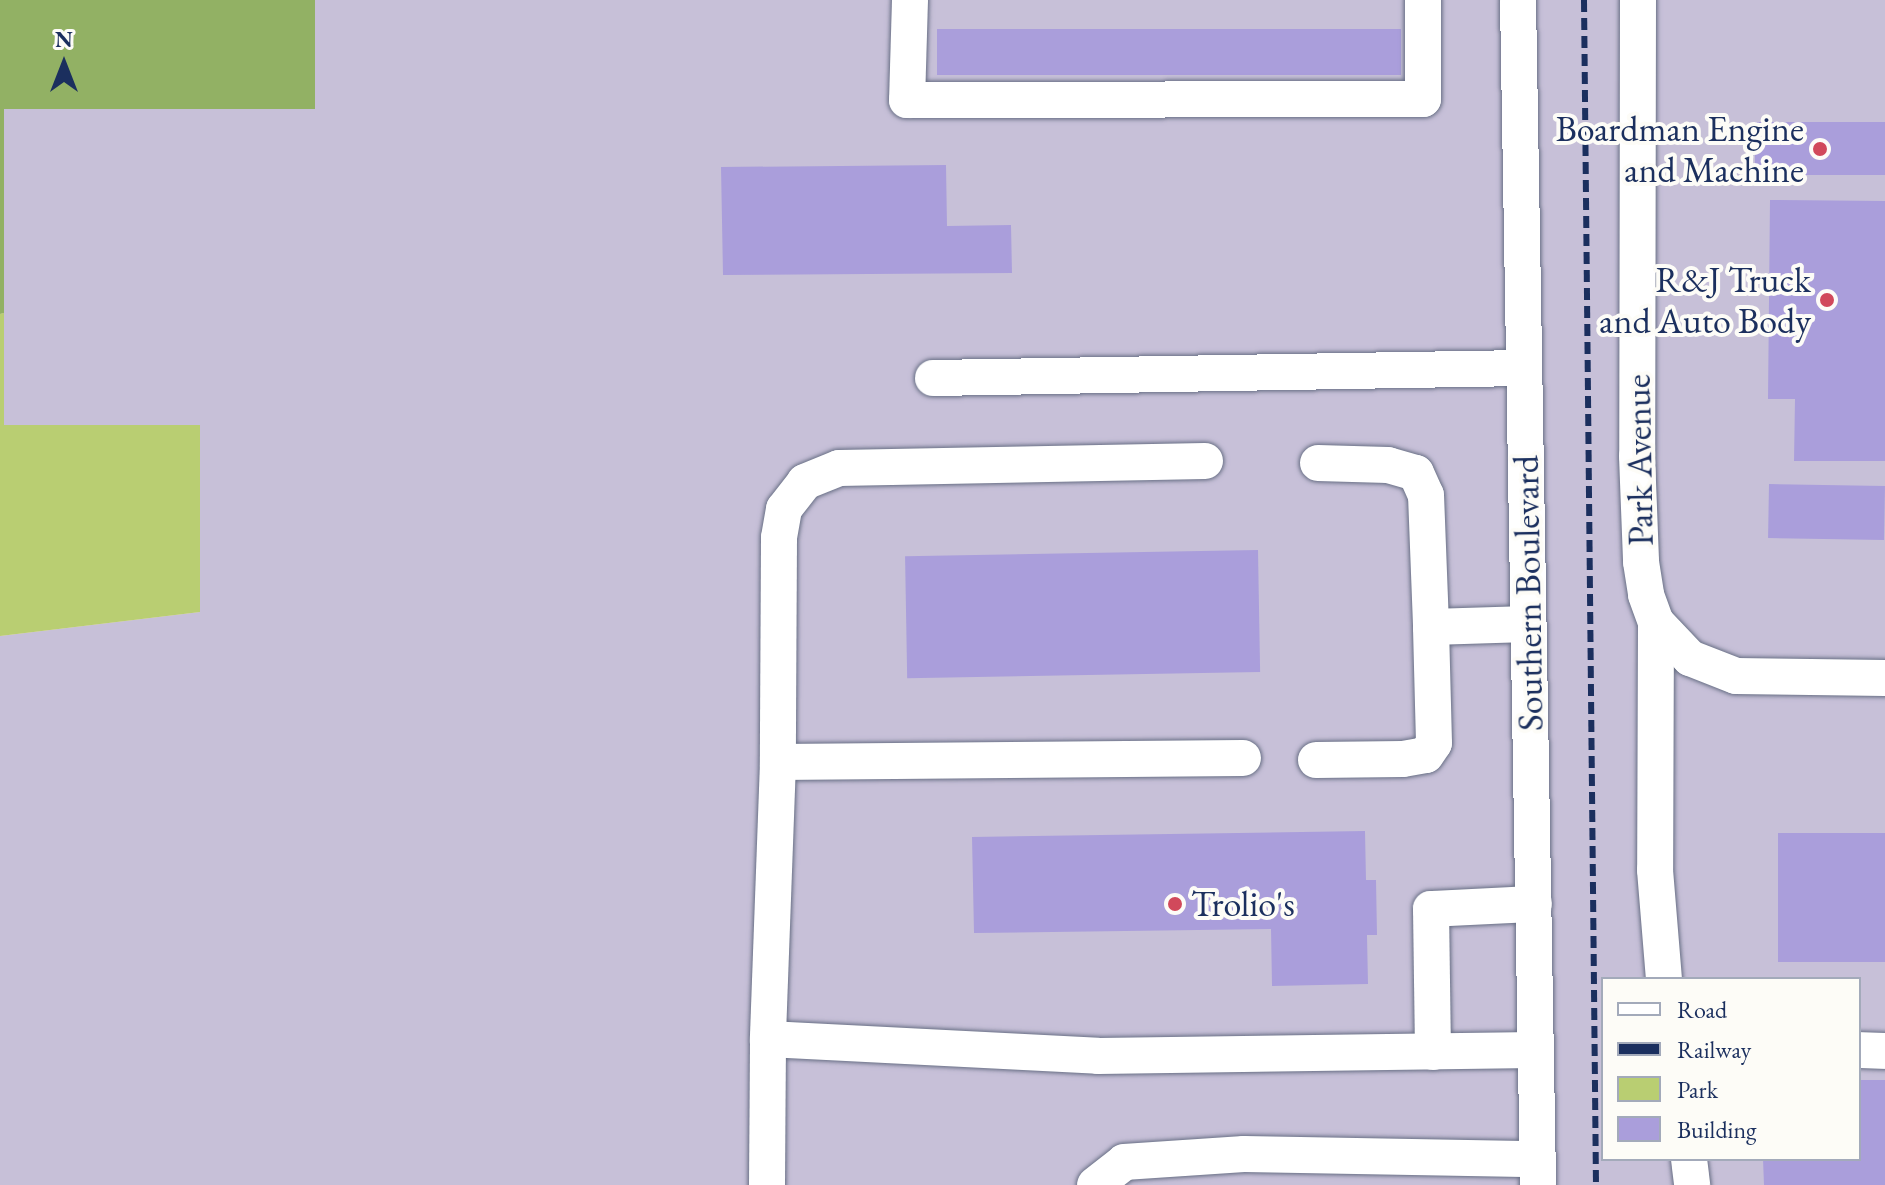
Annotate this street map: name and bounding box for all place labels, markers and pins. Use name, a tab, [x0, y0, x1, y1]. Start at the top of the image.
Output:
place label: Boardman Engine and Machine	[1556, 106, 1804, 191]
marker: Boardman Engine and Machine	[1811, 140, 1829, 158]
place label: R&J Truck and Auto Body	[1599, 257, 1811, 342]
marker: R&J Truck and Auto Body	[1818, 291, 1836, 309]
place label: Trolio's	[1191, 882, 1295, 926]
marker: Trolio's	[1166, 895, 1184, 913]

